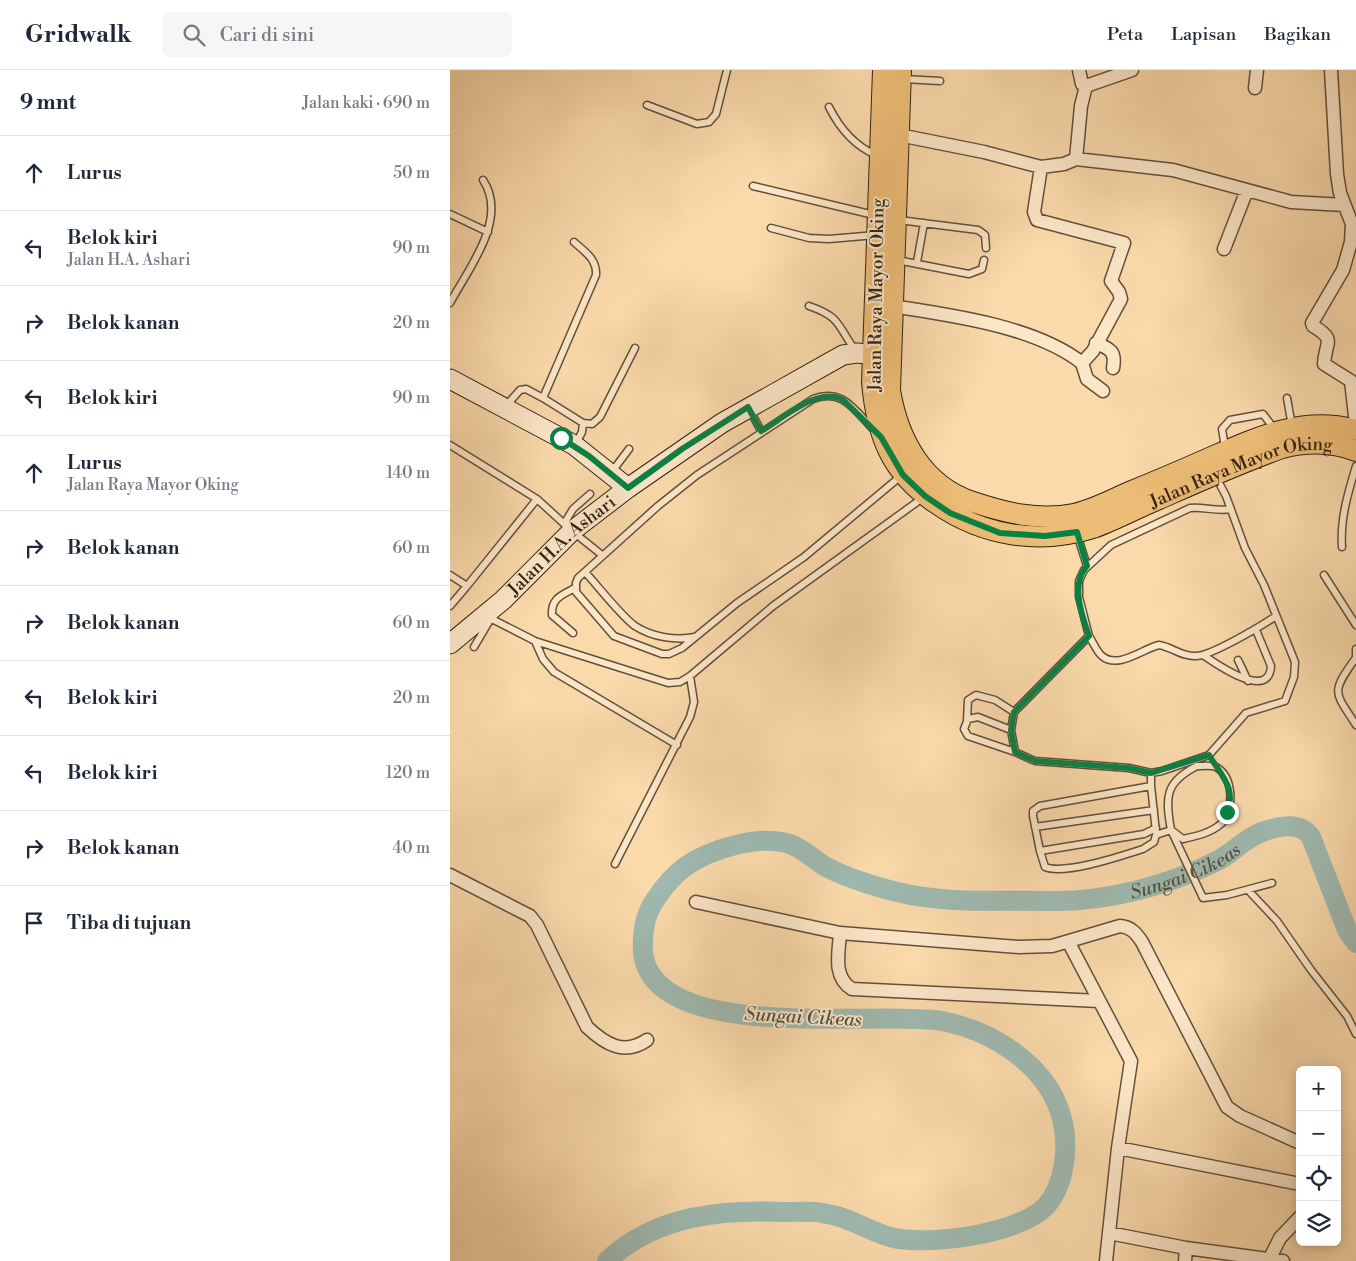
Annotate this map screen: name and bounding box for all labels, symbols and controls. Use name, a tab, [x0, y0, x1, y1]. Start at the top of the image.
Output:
search box	[162, 12, 512, 57]
text: Gridwalk	[25, 20, 132, 50]
icon: search	[180, 21, 208, 49]
text: Cari di sini	[220, 23, 314, 47]
text: Peta	[1107, 23, 1143, 46]
text: Lapisan	[1171, 23, 1236, 46]
text: Bagikan	[1264, 23, 1331, 46]
text: 9 mnt	[20, 90, 76, 116]
text: Jalan kaki · 690 m	[302, 93, 430, 113]
icon: ahead	[20, 159, 48, 187]
text: Lurus	[67, 161, 122, 185]
text: 50 m	[393, 163, 430, 183]
street label: Jalan Raya Mayor Oking	[863, 198, 890, 393]
text: Belok kiri	[67, 226, 157, 250]
icon: left	[20, 234, 48, 262]
text: 90 m	[392, 238, 430, 258]
text: Jalan H.A. Ashari	[67, 250, 190, 270]
icon: right	[20, 309, 48, 337]
text: Belok kanan	[67, 311, 180, 335]
text: 20 m	[393, 313, 430, 333]
icon: left	[20, 384, 48, 412]
text: Belok kiri	[67, 386, 157, 410]
text: 90 m	[392, 388, 430, 408]
route start	[550, 427, 573, 450]
street label: Jalan Raya Mayor Oking	[1145, 433, 1334, 514]
text: Lurus	[67, 451, 122, 475]
icon: ahead	[20, 459, 48, 487]
text: 140 m	[386, 463, 430, 483]
text: Jalan Raya Mayor Oking	[67, 475, 239, 495]
street label: Jalan H.A. Ashari	[502, 491, 621, 602]
icon: right	[20, 534, 48, 562]
text: Belok kanan	[67, 536, 180, 560]
text: 60 m	[392, 538, 430, 558]
icon: right	[20, 609, 48, 637]
text: Belok kanan	[67, 611, 180, 635]
text: 60 m	[392, 613, 430, 633]
icon: left	[20, 684, 48, 712]
text: Belok kiri	[67, 686, 157, 710]
text: 20 m	[393, 688, 430, 708]
icon: left	[20, 759, 48, 787]
text: Belok kiri	[67, 761, 157, 785]
text: 120 m	[386, 763, 430, 783]
route end	[1216, 801, 1239, 824]
icon: right	[20, 834, 48, 862]
text: Belok kanan	[67, 836, 180, 860]
text: 40 m	[393, 838, 430, 858]
water label: Sungai Cikeas	[1127, 838, 1246, 905]
icon: arrive	[20, 909, 48, 937]
text: Tiba di tujuan	[67, 911, 191, 935]
water label: Sungai Cikeas	[744, 1002, 862, 1032]
map controls	[1296, 1066, 1341, 1246]
button: +	[1296, 1066, 1341, 1111]
button: −	[1296, 1111, 1341, 1156]
button: locate	[1296, 1156, 1341, 1201]
button: layers	[1296, 1201, 1341, 1246]

